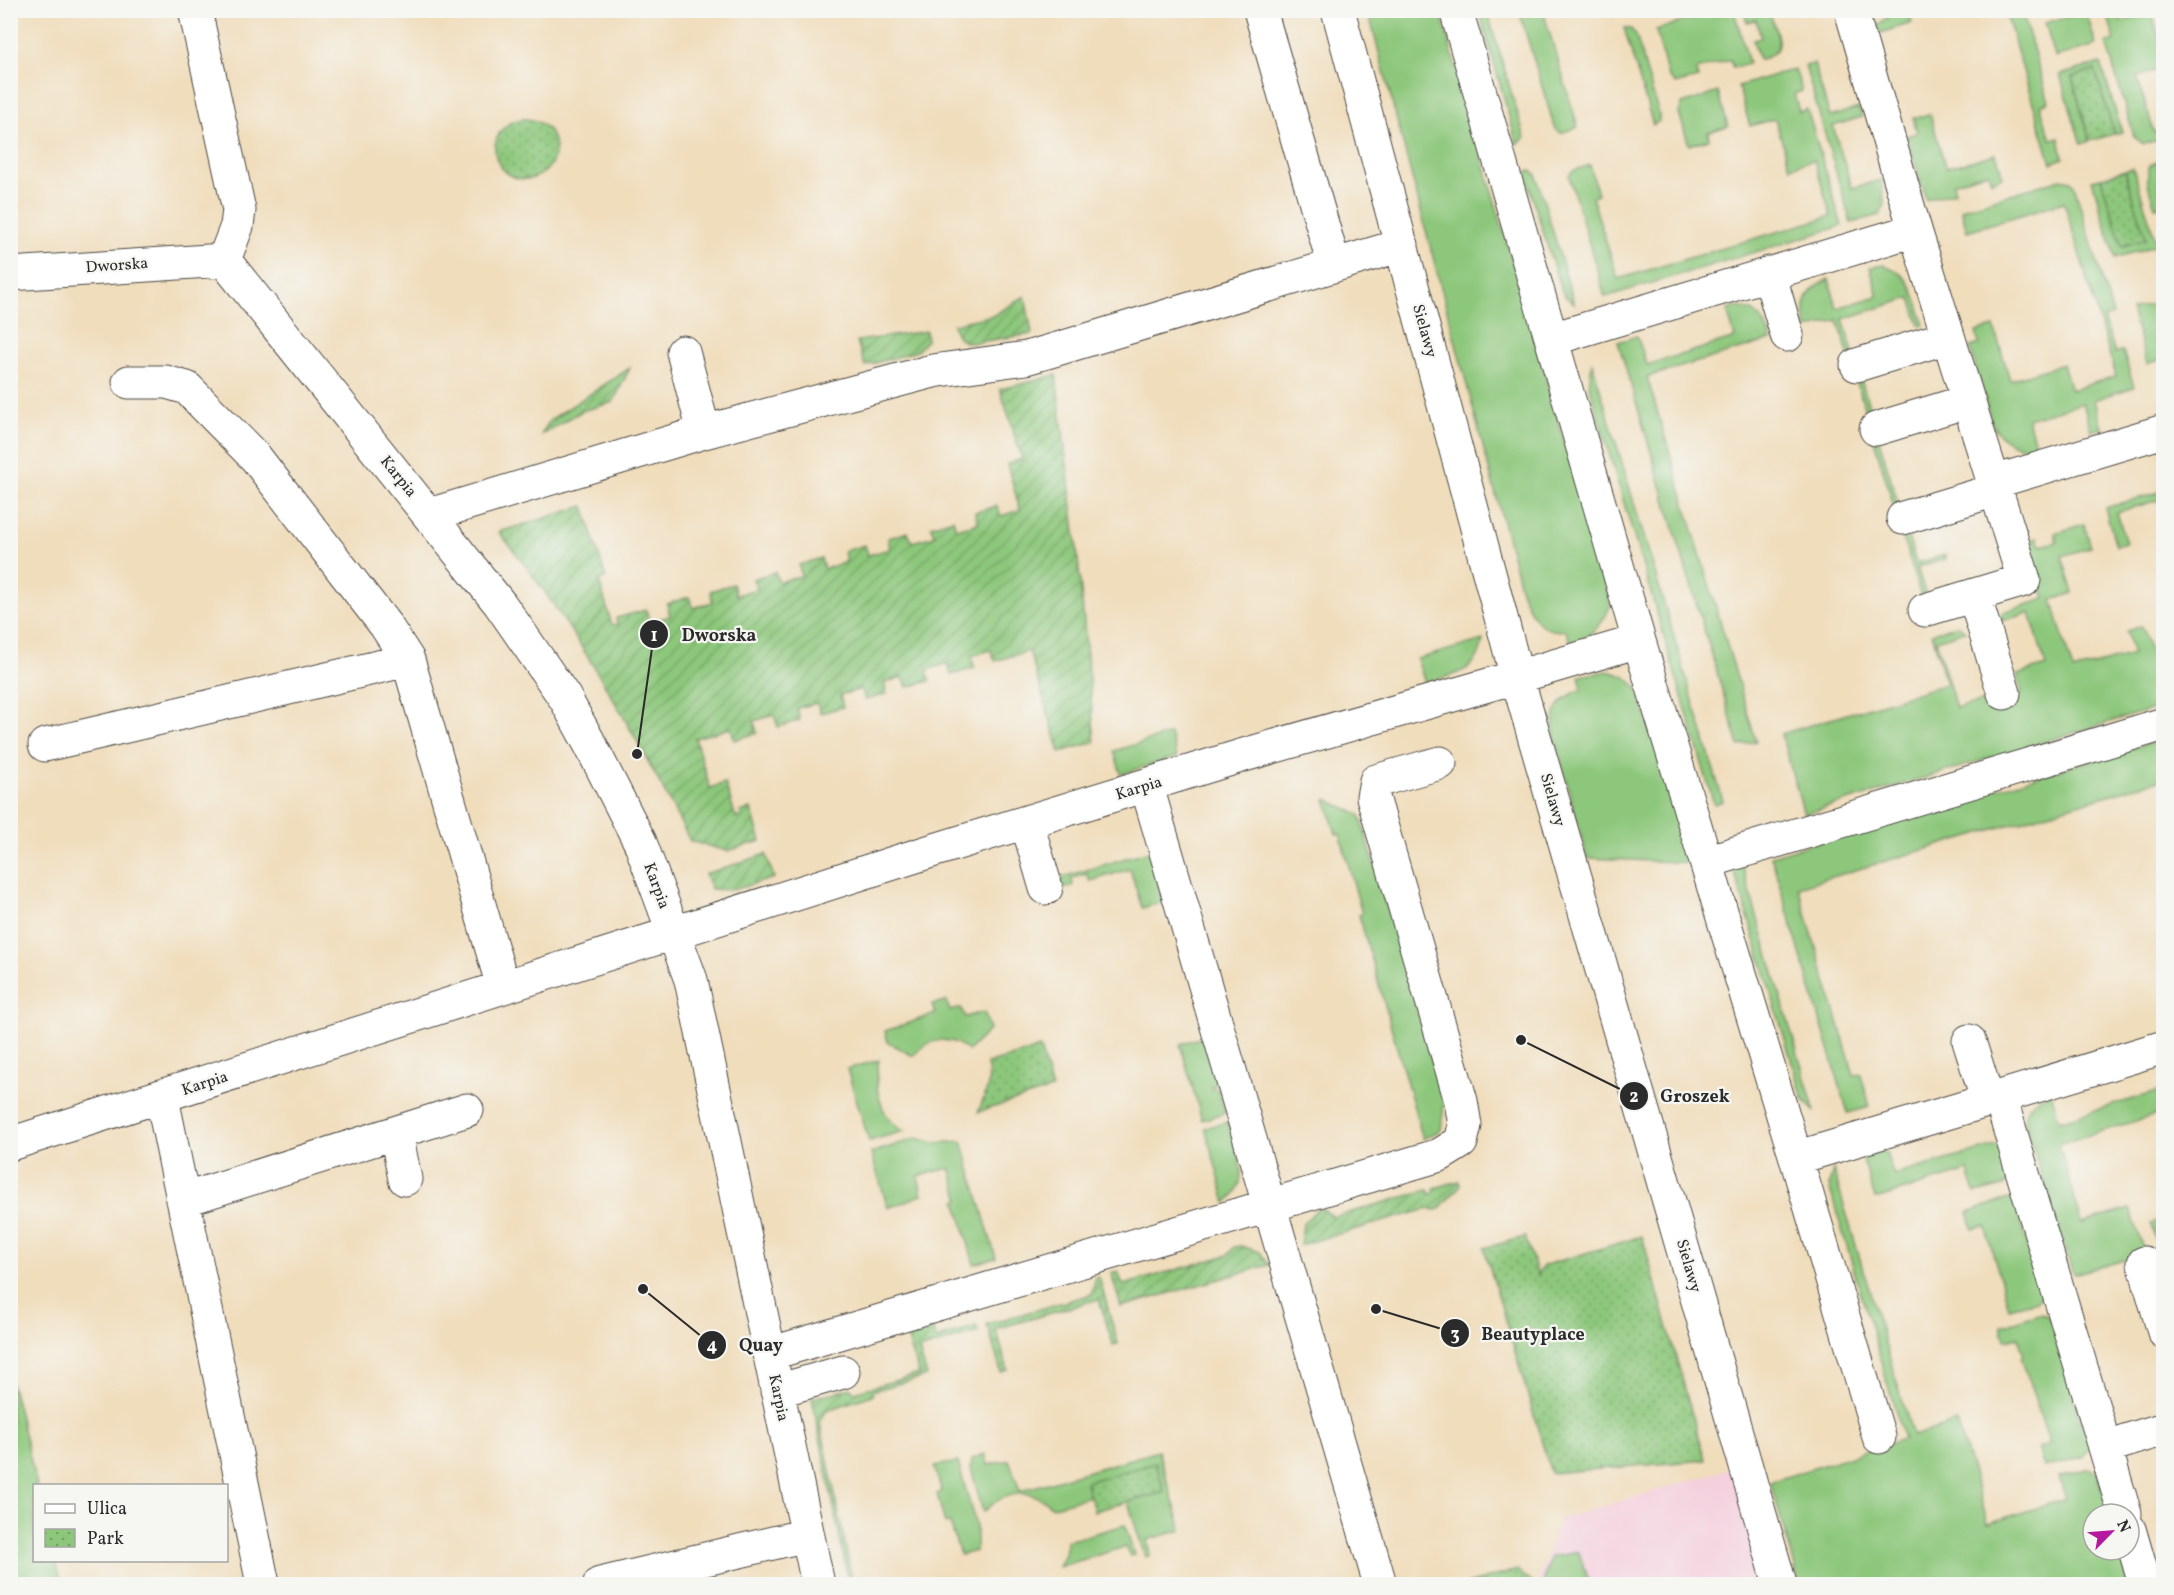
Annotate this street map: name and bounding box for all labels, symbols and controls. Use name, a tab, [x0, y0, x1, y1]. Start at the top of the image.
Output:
street label: Dworska	[85, 253, 149, 279]
street label: Sielawy	[1406, 302, 1442, 361]
street label: Karpia	[375, 452, 422, 502]
callout: Dworska	[639, 616, 768, 652]
text: 1	[650, 624, 658, 649]
text: Dworska	[682, 624, 757, 649]
street label: Sielawy	[1534, 771, 1570, 830]
street label: Karpia	[1113, 772, 1165, 806]
street label: Karpia	[638, 860, 674, 912]
street label: Karpia	[179, 1066, 231, 1102]
callout: Groszek	[1619, 1078, 1742, 1114]
text: 2	[1629, 1085, 1639, 1110]
text: Groszek	[1660, 1085, 1730, 1110]
street label: Sielawy	[1670, 1237, 1706, 1296]
callout: Beautyplace	[1440, 1315, 1597, 1351]
text: 3	[1450, 1323, 1460, 1348]
text: Beautyplace	[1481, 1323, 1585, 1348]
callout: Quay	[697, 1327, 795, 1363]
text: 4	[707, 1334, 718, 1359]
text: Quay	[739, 1334, 783, 1359]
street label: Karpia	[762, 1372, 794, 1424]
legend	[33, 1484, 228, 1562]
text: Ulica	[87, 1497, 127, 1522]
north arrow	[2081, 1502, 2141, 1562]
text: N	[2110, 1517, 2135, 1537]
text: Park	[87, 1527, 124, 1552]

